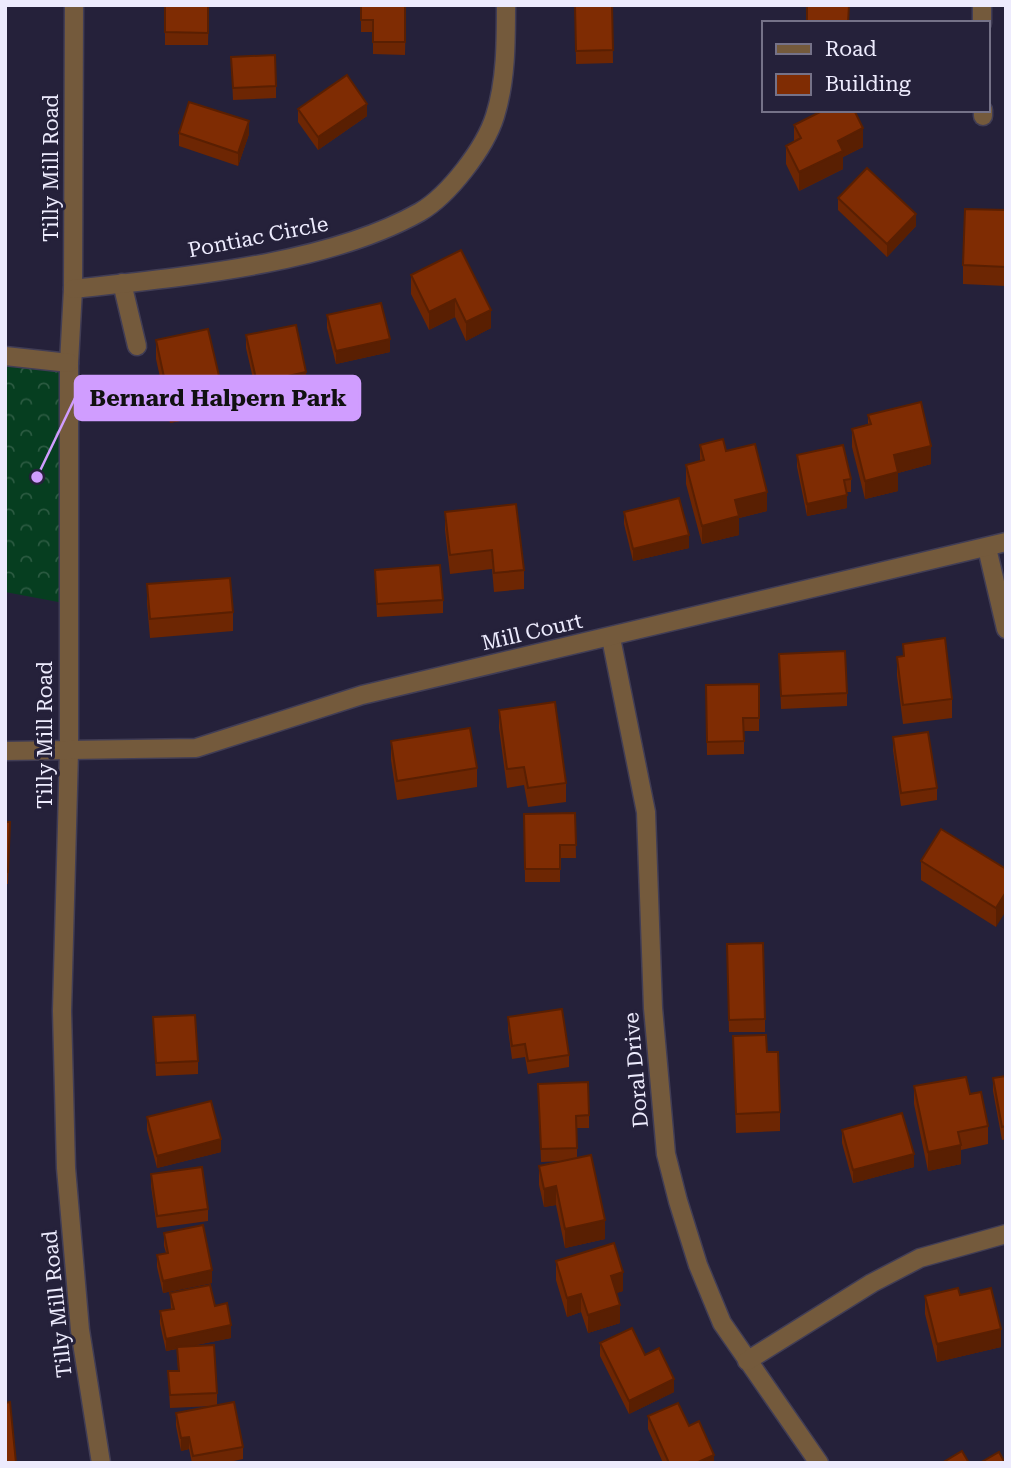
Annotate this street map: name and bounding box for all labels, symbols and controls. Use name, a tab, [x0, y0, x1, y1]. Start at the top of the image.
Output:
legend	[762, 21, 990, 112]
text: Road	[825, 37, 877, 61]
text: Building	[825, 72, 911, 96]
street label: Tilly Mill Road	[39, 93, 63, 242]
street label: Pontiac Circle	[186, 212, 330, 262]
callout: Bernard Halpern Park	[75, 376, 360, 420]
text: Bernard Halpern Park	[89, 385, 347, 412]
street label: Mill Court	[479, 609, 585, 655]
street label: Tilly Mill Road	[33, 660, 57, 809]
street label: Doral Drive	[619, 1011, 653, 1129]
street label: Tilly Mill Road	[37, 1229, 77, 1379]

